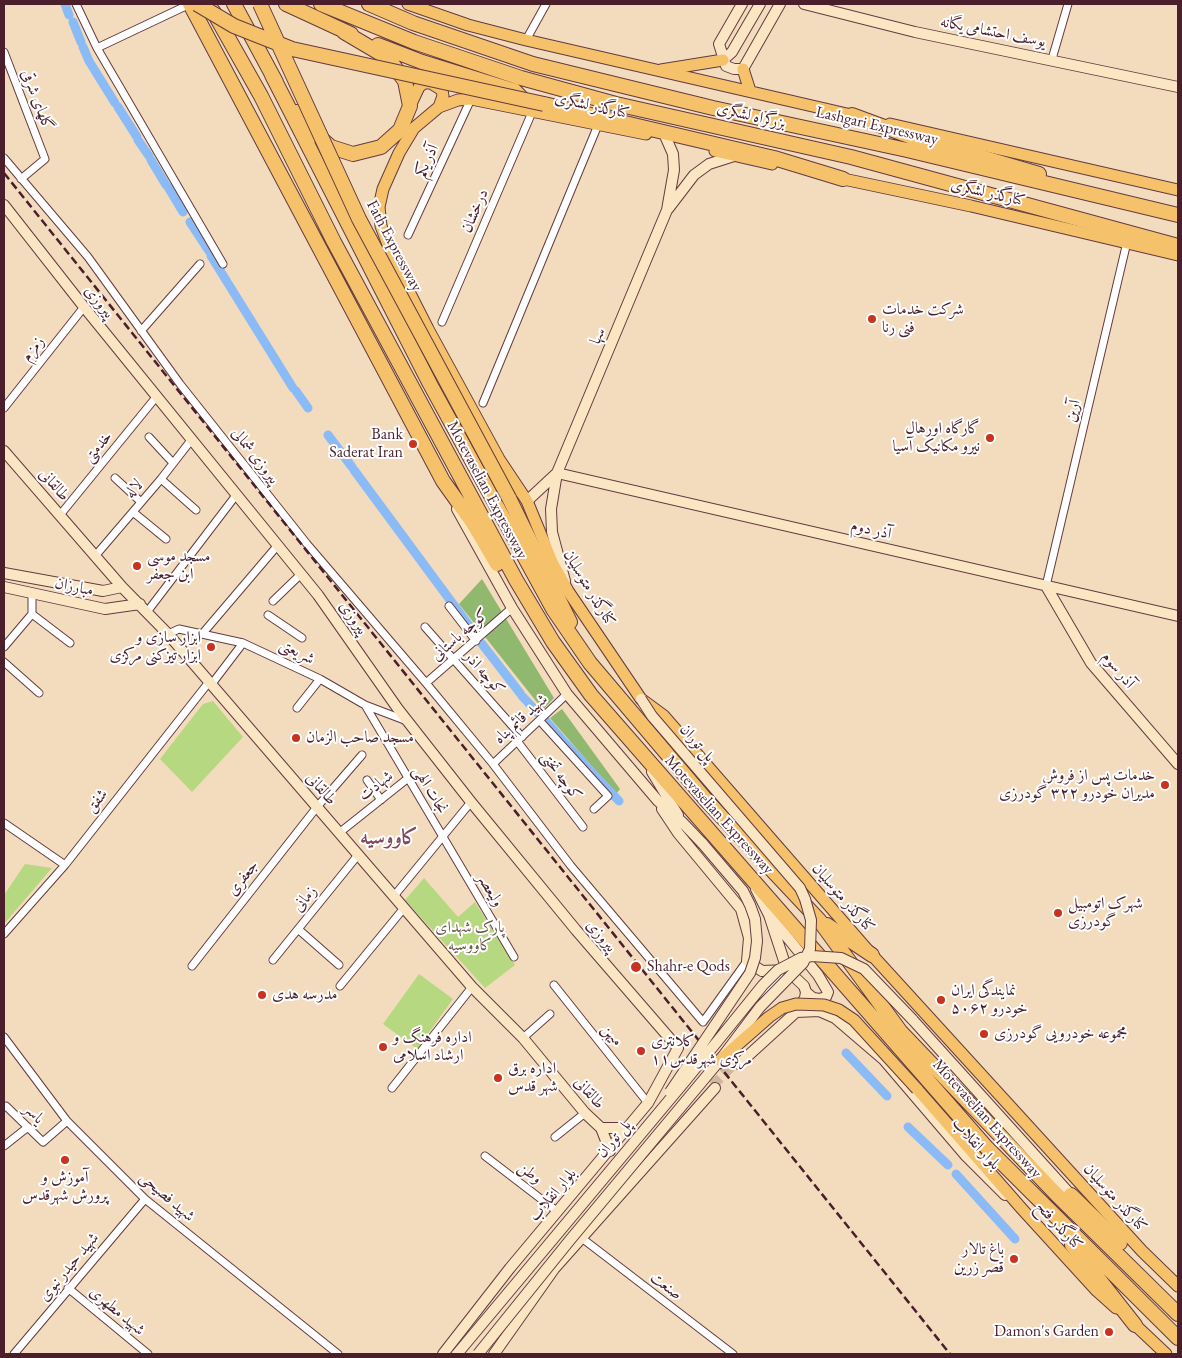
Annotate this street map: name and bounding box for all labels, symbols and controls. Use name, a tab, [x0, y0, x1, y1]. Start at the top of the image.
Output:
street label: یوسف احتشامی یگانه	[938, 12, 1048, 52]
street label: گلهای شرقی	[17, 67, 57, 133]
street label: کنارگذر لشگری	[553, 89, 631, 123]
street label: بزرگراه لشگری	[715, 99, 787, 133]
street label: Lashgari Expressway	[814, 103, 940, 149]
street label: آذر یکم	[411, 141, 443, 181]
street label: کنارگذر لشگری	[949, 175, 1027, 211]
street label: درخشان	[457, 186, 493, 236]
street label: Fath Expressway	[362, 197, 426, 295]
street label: پیروزی	[80, 282, 118, 322]
place label: شرکت خدمات فنی رنا	[882, 300, 964, 338]
marker: شرکت خدمات فنی رنا	[866, 313, 878, 325]
street label: سها	[586, 325, 610, 347]
street label: زمزم	[17, 333, 49, 365]
street label: آرین	[1061, 398, 1085, 424]
street label: Motevaselian Expressway	[442, 418, 532, 562]
place label: گارگاه اورهال نیرو مکانیک آسیا	[892, 419, 980, 457]
street label: پیروزی شمالی	[227, 424, 283, 488]
place label: Bank Saderat Iran	[329, 425, 403, 463]
street label: خدمتی	[79, 427, 117, 467]
marker: گارگاه اورهال نیرو مکانیک آسیا	[984, 432, 996, 444]
marker: Bank Saderat Iran	[407, 438, 419, 450]
street label: طالقانی	[35, 465, 73, 505]
street label: لاله	[121, 476, 147, 502]
street label: آذر دوم	[849, 516, 893, 544]
street label: کنارگذر متوسلیان	[559, 546, 619, 630]
place label: مسجد موسی ابن جعفر	[147, 547, 211, 585]
marker: مسجد موسی ابن جعفر	[131, 560, 143, 572]
street label: مبارزان	[53, 574, 95, 600]
street label: پیروزی	[335, 597, 371, 639]
street label: کوچه باستانی	[427, 605, 493, 665]
place label: ابزار سازی و ابزار تیزکنی مرکزی	[109, 628, 201, 666]
street label: شریعتی	[276, 635, 318, 669]
marker: ابزار سازی و ابزار تیزکنی مرکزی	[205, 641, 217, 653]
street label: کوچه اذر	[460, 647, 508, 699]
street label: آذر سوم	[1097, 648, 1139, 692]
street label: شهید قائم پناه	[490, 690, 552, 748]
street label: پل توران	[675, 720, 719, 766]
place label: مسجد صاحب الزمان	[306, 728, 414, 748]
marker: مسجد صاحب الزمان	[290, 732, 302, 744]
street label: کوچه تختی	[536, 747, 586, 805]
street label: Motevaselian Expressway	[660, 751, 778, 879]
street label: نجات الهی	[408, 763, 452, 817]
place label: خدمات پس از فروش مدیران خودرو ۳۲۲ گودرزی	[999, 766, 1155, 804]
street label: شهادت	[355, 767, 397, 805]
street label: طالقانی	[302, 769, 340, 809]
marker: خدمات پس از فروش مدیران خودرو ۳۲۲ گودرزی	[1159, 779, 1171, 791]
street label: شفق	[82, 785, 112, 817]
district label: کاووسیه	[360, 825, 418, 851]
street label: جعفری	[223, 856, 263, 900]
street label: کنارگذر متوسلیان	[808, 859, 878, 937]
street label: ولیعصر	[473, 870, 507, 910]
street label: زمانی	[289, 882, 321, 916]
place label: شهرک اتومبیل گودرزی	[1068, 894, 1143, 932]
marker: شهرک اتومبیل گودرزی	[1052, 907, 1064, 919]
street label: پیروزی	[582, 916, 620, 956]
park label: پارک شهدای کاووسیه	[435, 918, 505, 956]
place label: Shahr-e Qods	[647, 957, 730, 977]
marker: Shahr-e Qods	[629, 960, 643, 974]
place label: نمایندگی ایران خودرو ۵۰۶۲	[951, 981, 1028, 1019]
place label: مدرسه هدی	[272, 985, 337, 1005]
marker: مدرسه هدی	[256, 989, 268, 1001]
marker: نمایندگی ایران خودرو ۵۰۶۲	[935, 994, 947, 1006]
street label: میهن	[597, 1020, 627, 1050]
place label: مجموعه خودرویی گودرزی	[994, 1024, 1127, 1044]
place label: اداره فرهنگ و ارشاد اسلامی	[393, 1028, 472, 1066]
marker: مجموعه خودرویی گودرزی	[978, 1028, 990, 1040]
place label: کلانتری ۱۱مرکزی شهرقدس	[651, 1032, 752, 1070]
marker: اداره فرهنگ و ارشاد اسلامی	[377, 1041, 389, 1053]
marker: کلانتری ۱۱مرکزی شهرقدس	[635, 1045, 647, 1057]
street label: Motevaselian Expressway	[928, 1055, 1046, 1183]
place label: اداره برق شهر قدس	[508, 1059, 558, 1097]
marker: اداره برق شهر قدس	[492, 1072, 504, 1084]
street label: طالقانی	[569, 1073, 609, 1113]
street label: یاسر	[20, 1100, 48, 1128]
street label: بلوار انقلاب	[948, 1114, 1004, 1174]
street label: پل توران	[592, 1116, 636, 1162]
marker: آموزش و پرورش شهرقدس	[59, 1154, 71, 1166]
street label: وطن	[514, 1158, 546, 1188]
street label: کنارگذر متوسلیان	[1079, 1160, 1151, 1236]
street label: بلوار انقلاب	[525, 1164, 581, 1226]
place label: آموزش و پرورش شهرقدس	[22, 1168, 108, 1206]
street label: شهید فصیحی	[135, 1168, 199, 1226]
street label: کنارگذر فتح	[1031, 1197, 1087, 1255]
street label: شهید حیدر نبوی	[35, 1229, 103, 1305]
place label: باغ تالار قصر زرین	[954, 1240, 1004, 1278]
marker: باغ تالار قصر زرین	[1008, 1253, 1020, 1265]
street label: صنعت	[646, 1268, 686, 1304]
street label: شهید مطهری	[85, 1282, 149, 1340]
place label: Damon's Garden	[994, 1322, 1099, 1342]
marker: Damon's Garden	[1103, 1326, 1115, 1338]

